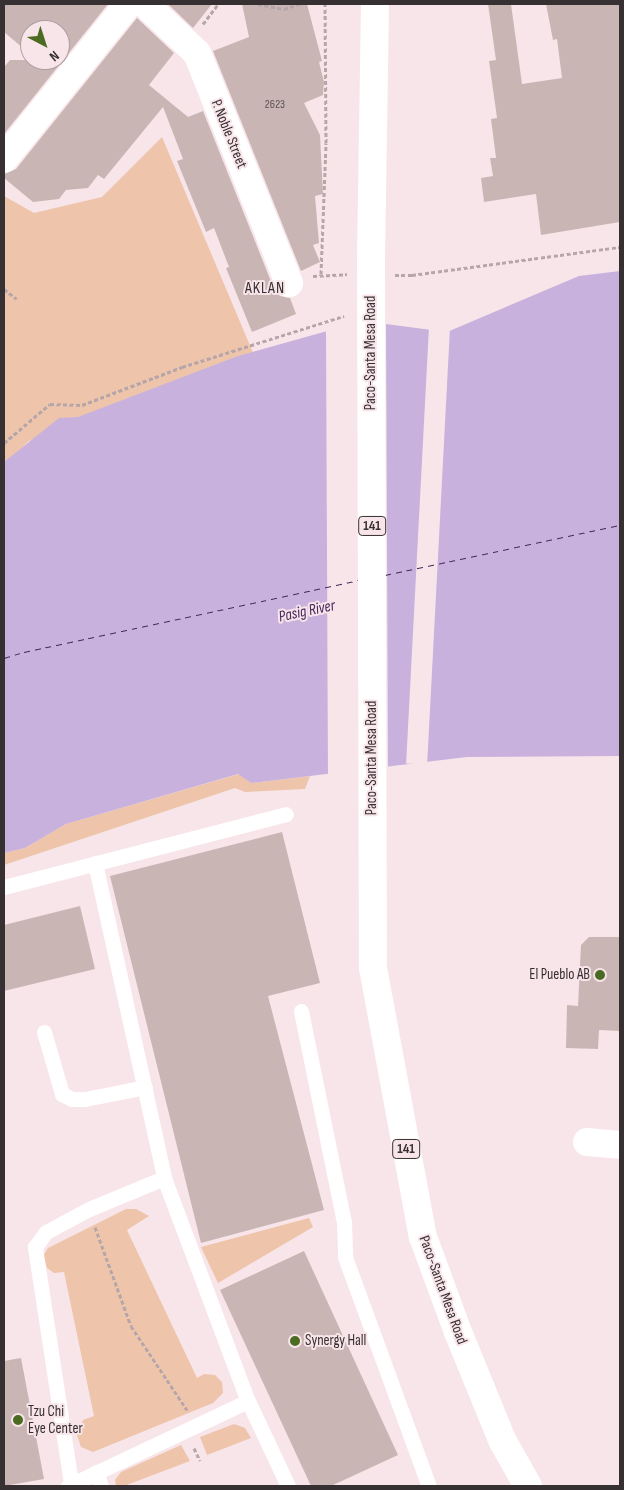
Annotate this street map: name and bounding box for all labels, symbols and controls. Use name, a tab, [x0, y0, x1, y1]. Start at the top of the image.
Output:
north arrow	[20, 20, 70, 70]
text: N	[46, 47, 63, 65]
street label: P. Noble Street	[207, 97, 251, 171]
house number: 2623	[265, 98, 285, 112]
district label: AKLAN	[244, 279, 286, 299]
street label: Paco-Santa Mesa Road	[362, 296, 380, 410]
road number: 141	[357, 514, 387, 538]
water label: Pasig River	[277, 597, 337, 627]
street label: Paco-Santa Mesa Road	[363, 701, 381, 815]
place label: El Pueblo AB	[529, 966, 590, 984]
marker: El Pueblo AB	[594, 969, 606, 981]
road number: 141	[391, 1138, 421, 1160]
street label: Paco-Santa Mesa Road	[415, 1233, 471, 1347]
place label: Synergy Hall	[305, 1332, 366, 1350]
marker: Synergy Hall	[289, 1335, 301, 1347]
place label: Tzu Chi Eye Center	[28, 1402, 83, 1437]
marker: Tzu Chi Eye Center	[12, 1414, 24, 1426]

